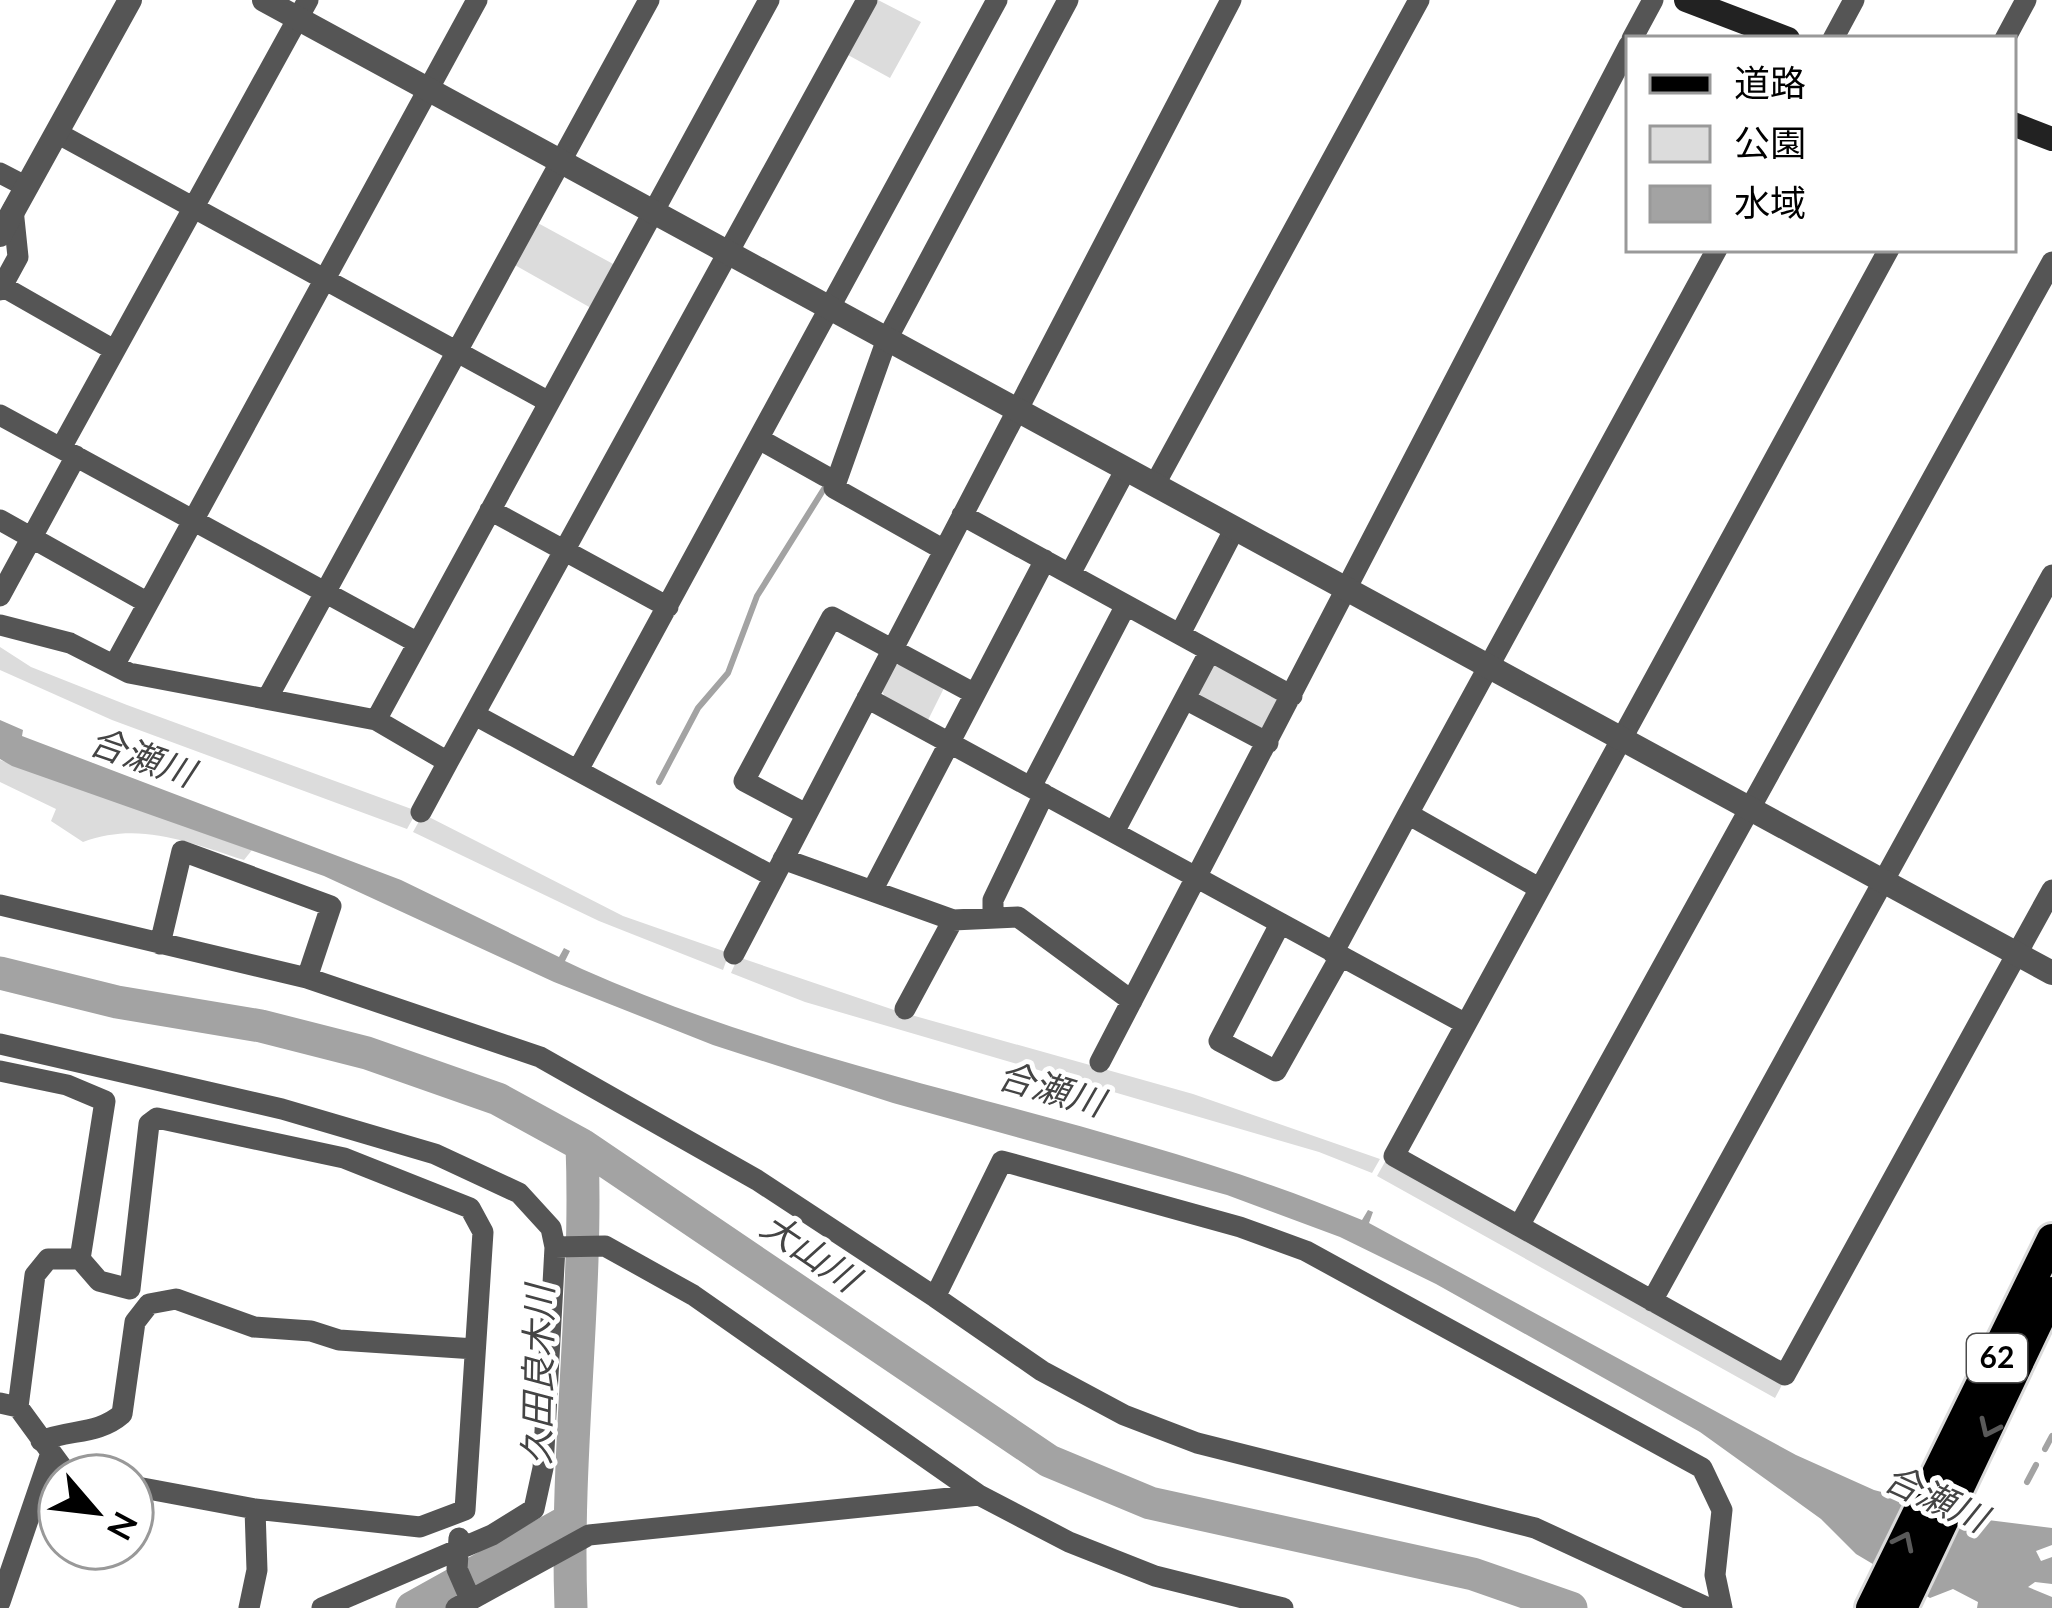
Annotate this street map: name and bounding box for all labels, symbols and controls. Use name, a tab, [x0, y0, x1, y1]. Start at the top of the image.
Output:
legend	[1626, 36, 2016, 252]
text: 道路	[1734, 60, 1806, 104]
text: 公園	[1734, 120, 1806, 164]
text: 水域	[1734, 180, 1806, 224]
water label: 合瀬川	[84, 718, 204, 796]
water label: 合瀬川	[993, 1052, 1113, 1125]
water label: 大山川	[753, 1203, 871, 1302]
water label: 久田良木川	[513, 1281, 561, 1465]
road number: 62	[1967, 1334, 2027, 1382]
one-way arrow	[1980, 1416, 2004, 1437]
north arrow	[36, 1452, 156, 1572]
water label: 合瀬川	[1878, 1454, 1998, 1542]
text: N	[100, 1506, 147, 1547]
one-way arrow	[1889, 1532, 1913, 1553]

